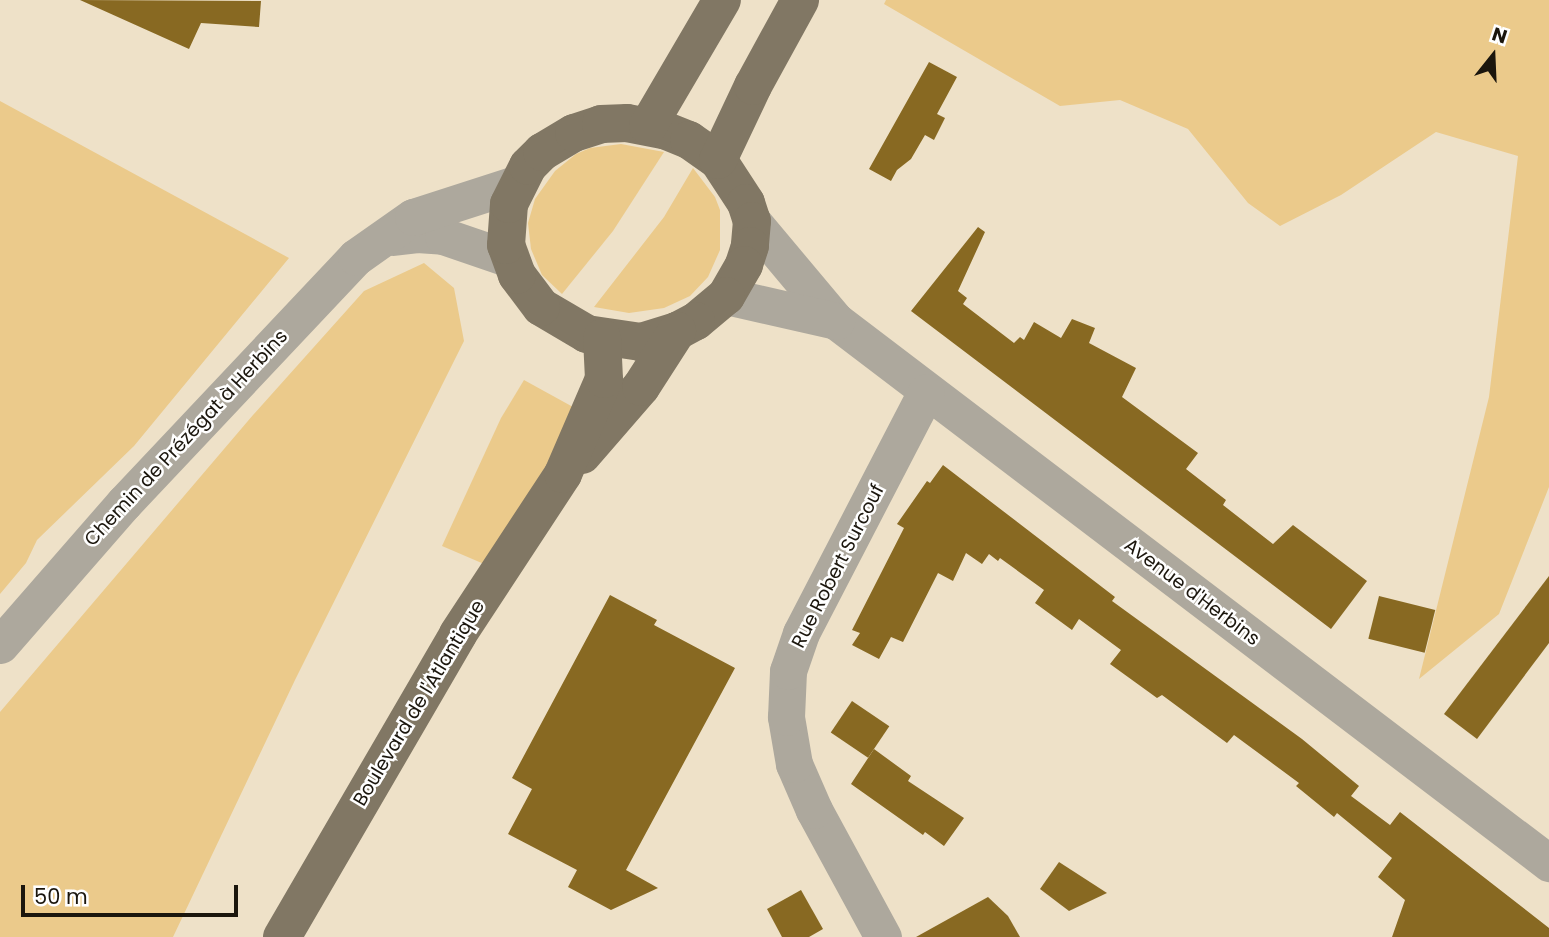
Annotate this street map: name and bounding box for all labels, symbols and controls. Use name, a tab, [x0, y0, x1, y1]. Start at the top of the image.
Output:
north arrow	[1458, 21, 1528, 91]
text: N	[1489, 21, 1511, 51]
street label: Chemin de Prézégat à Herbins	[80, 325, 292, 551]
street label: Rue Robert Surcouf	[787, 480, 889, 652]
street label: Avenue d'Herbins	[1120, 534, 1264, 650]
street label: Boulevard de l'Atlantique	[348, 596, 490, 810]
scale bar	[24, 870, 242, 914]
text: 50 m	[34, 882, 88, 911]

